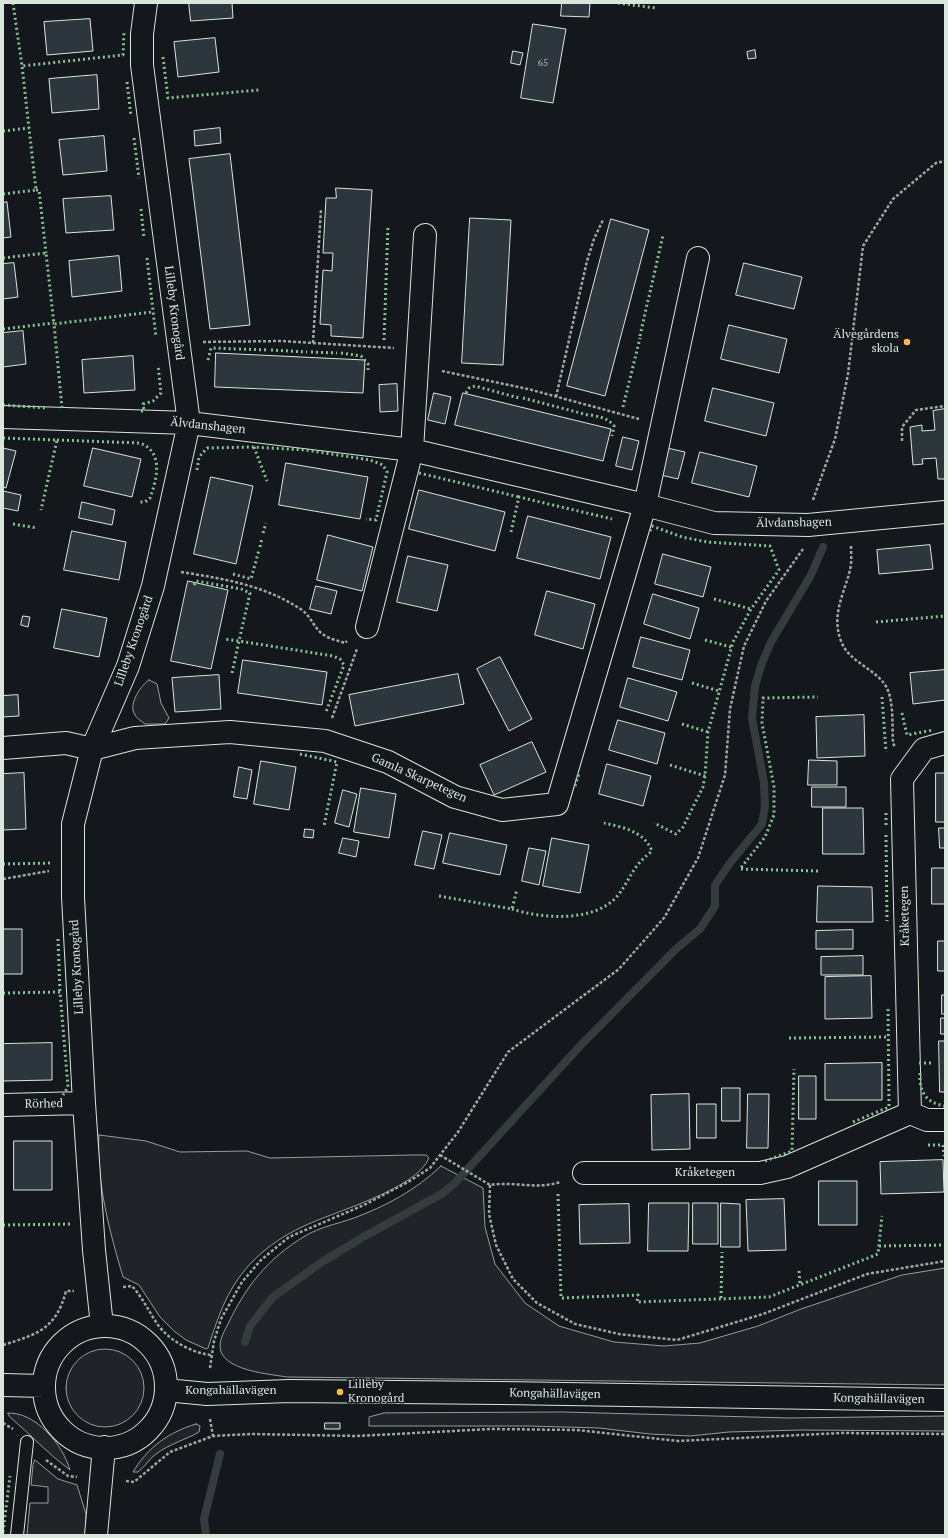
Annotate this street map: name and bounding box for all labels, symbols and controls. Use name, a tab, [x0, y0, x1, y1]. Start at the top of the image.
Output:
house number: 65	[538, 57, 548, 69]
street label: Lilleby Kronogård	[161, 265, 187, 361]
place label: Älvegårdens skola	[833, 328, 899, 356]
marker: Älvegårdens skola	[902, 337, 912, 347]
street label: Älvdanshagen	[170, 415, 246, 437]
street label: Älvdanshagen	[756, 515, 832, 531]
street label: Lilleby Kronogård	[112, 594, 156, 688]
street label: Gamla Skarpetegen	[369, 750, 469, 806]
street label: Kråketegen	[897, 886, 913, 946]
street label: Lilleby Kronogård	[67, 919, 87, 1015]
street label: Rörhed	[25, 1096, 63, 1112]
street label: Kråketegen	[675, 1166, 735, 1180]
place label: Lilleby Kronogård	[348, 1378, 404, 1406]
street label: Kongahällavägen	[185, 1384, 277, 1398]
street label: Kongahällavägen	[509, 1386, 601, 1402]
marker: Lilleby Kronogård	[335, 1387, 345, 1397]
street label: Kongahällavägen	[833, 1391, 925, 1407]

